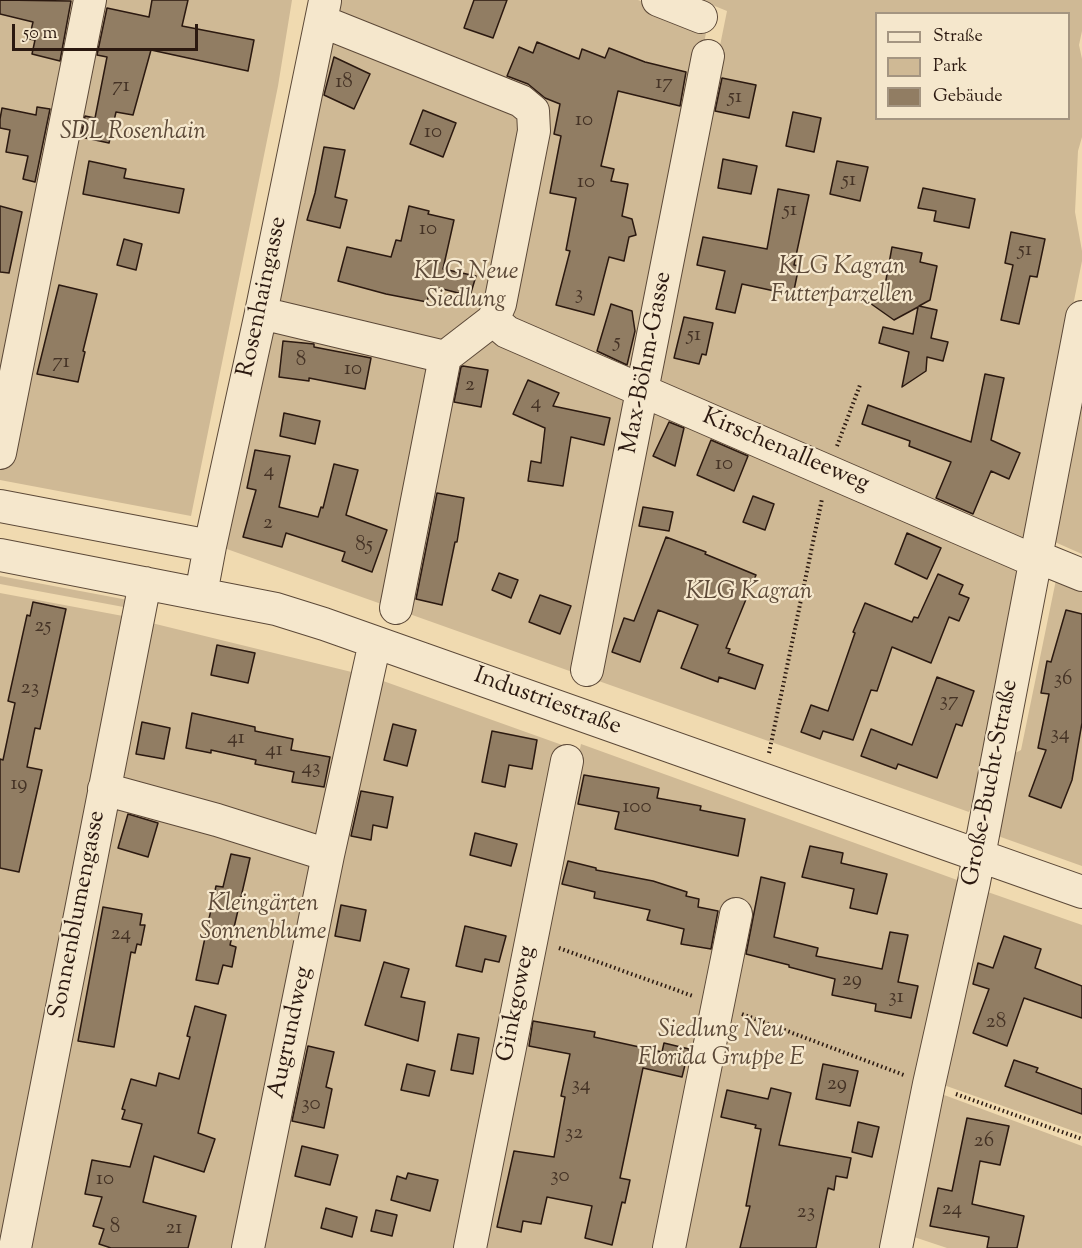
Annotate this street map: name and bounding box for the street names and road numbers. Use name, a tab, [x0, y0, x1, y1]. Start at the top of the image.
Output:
street label: Rosenhaingasse	[233, 214, 295, 380]
street label: Max-Böhm-Gasse	[616, 269, 680, 457]
street label: Kirschenalleeweg	[697, 404, 873, 500]
street label: Industriestraße	[469, 663, 625, 743]
street label: Große-Bucht-Straße	[958, 677, 1026, 889]
street label: Sonnenblumengasse	[45, 808, 113, 1022]
street label: Ginkgoweg	[493, 944, 543, 1064]
street label: Augrundweg	[264, 964, 320, 1102]

